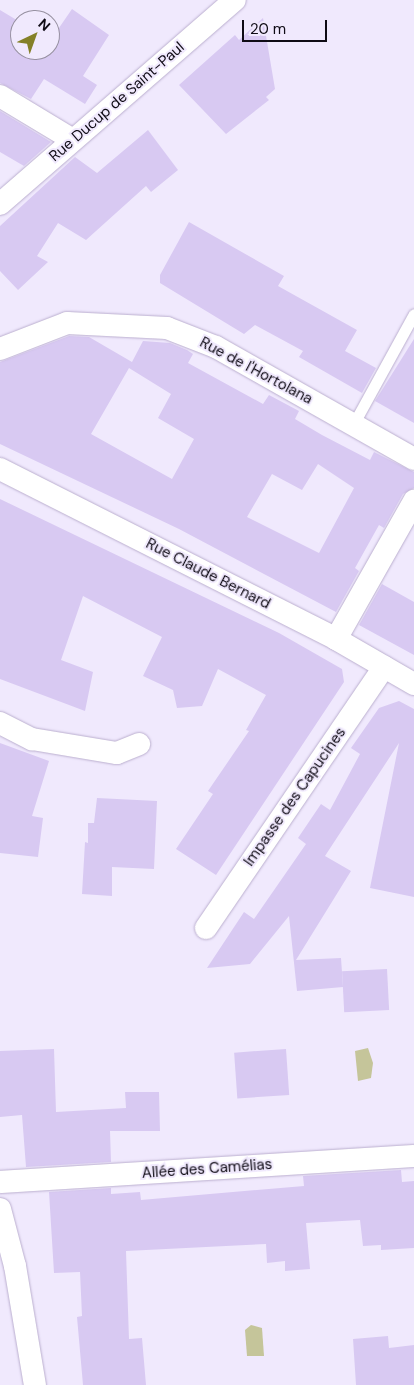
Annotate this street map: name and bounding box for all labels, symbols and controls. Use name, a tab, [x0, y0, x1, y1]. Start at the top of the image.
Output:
north arrow	[10, 10, 60, 60]
scale bar	[244, 10, 329, 42]
text: N	[35, 14, 54, 35]
text: 20 m	[250, 19, 286, 39]
street label: Rue Ducup de Saint-Paul	[46, 38, 188, 166]
street label: Rue de l'Hortolana	[197, 334, 315, 408]
street label: Rue Claude Bernard	[143, 535, 273, 613]
street label: Impasse des Capucines	[240, 724, 350, 870]
street label: Allée des Camélias	[141, 1155, 273, 1183]

